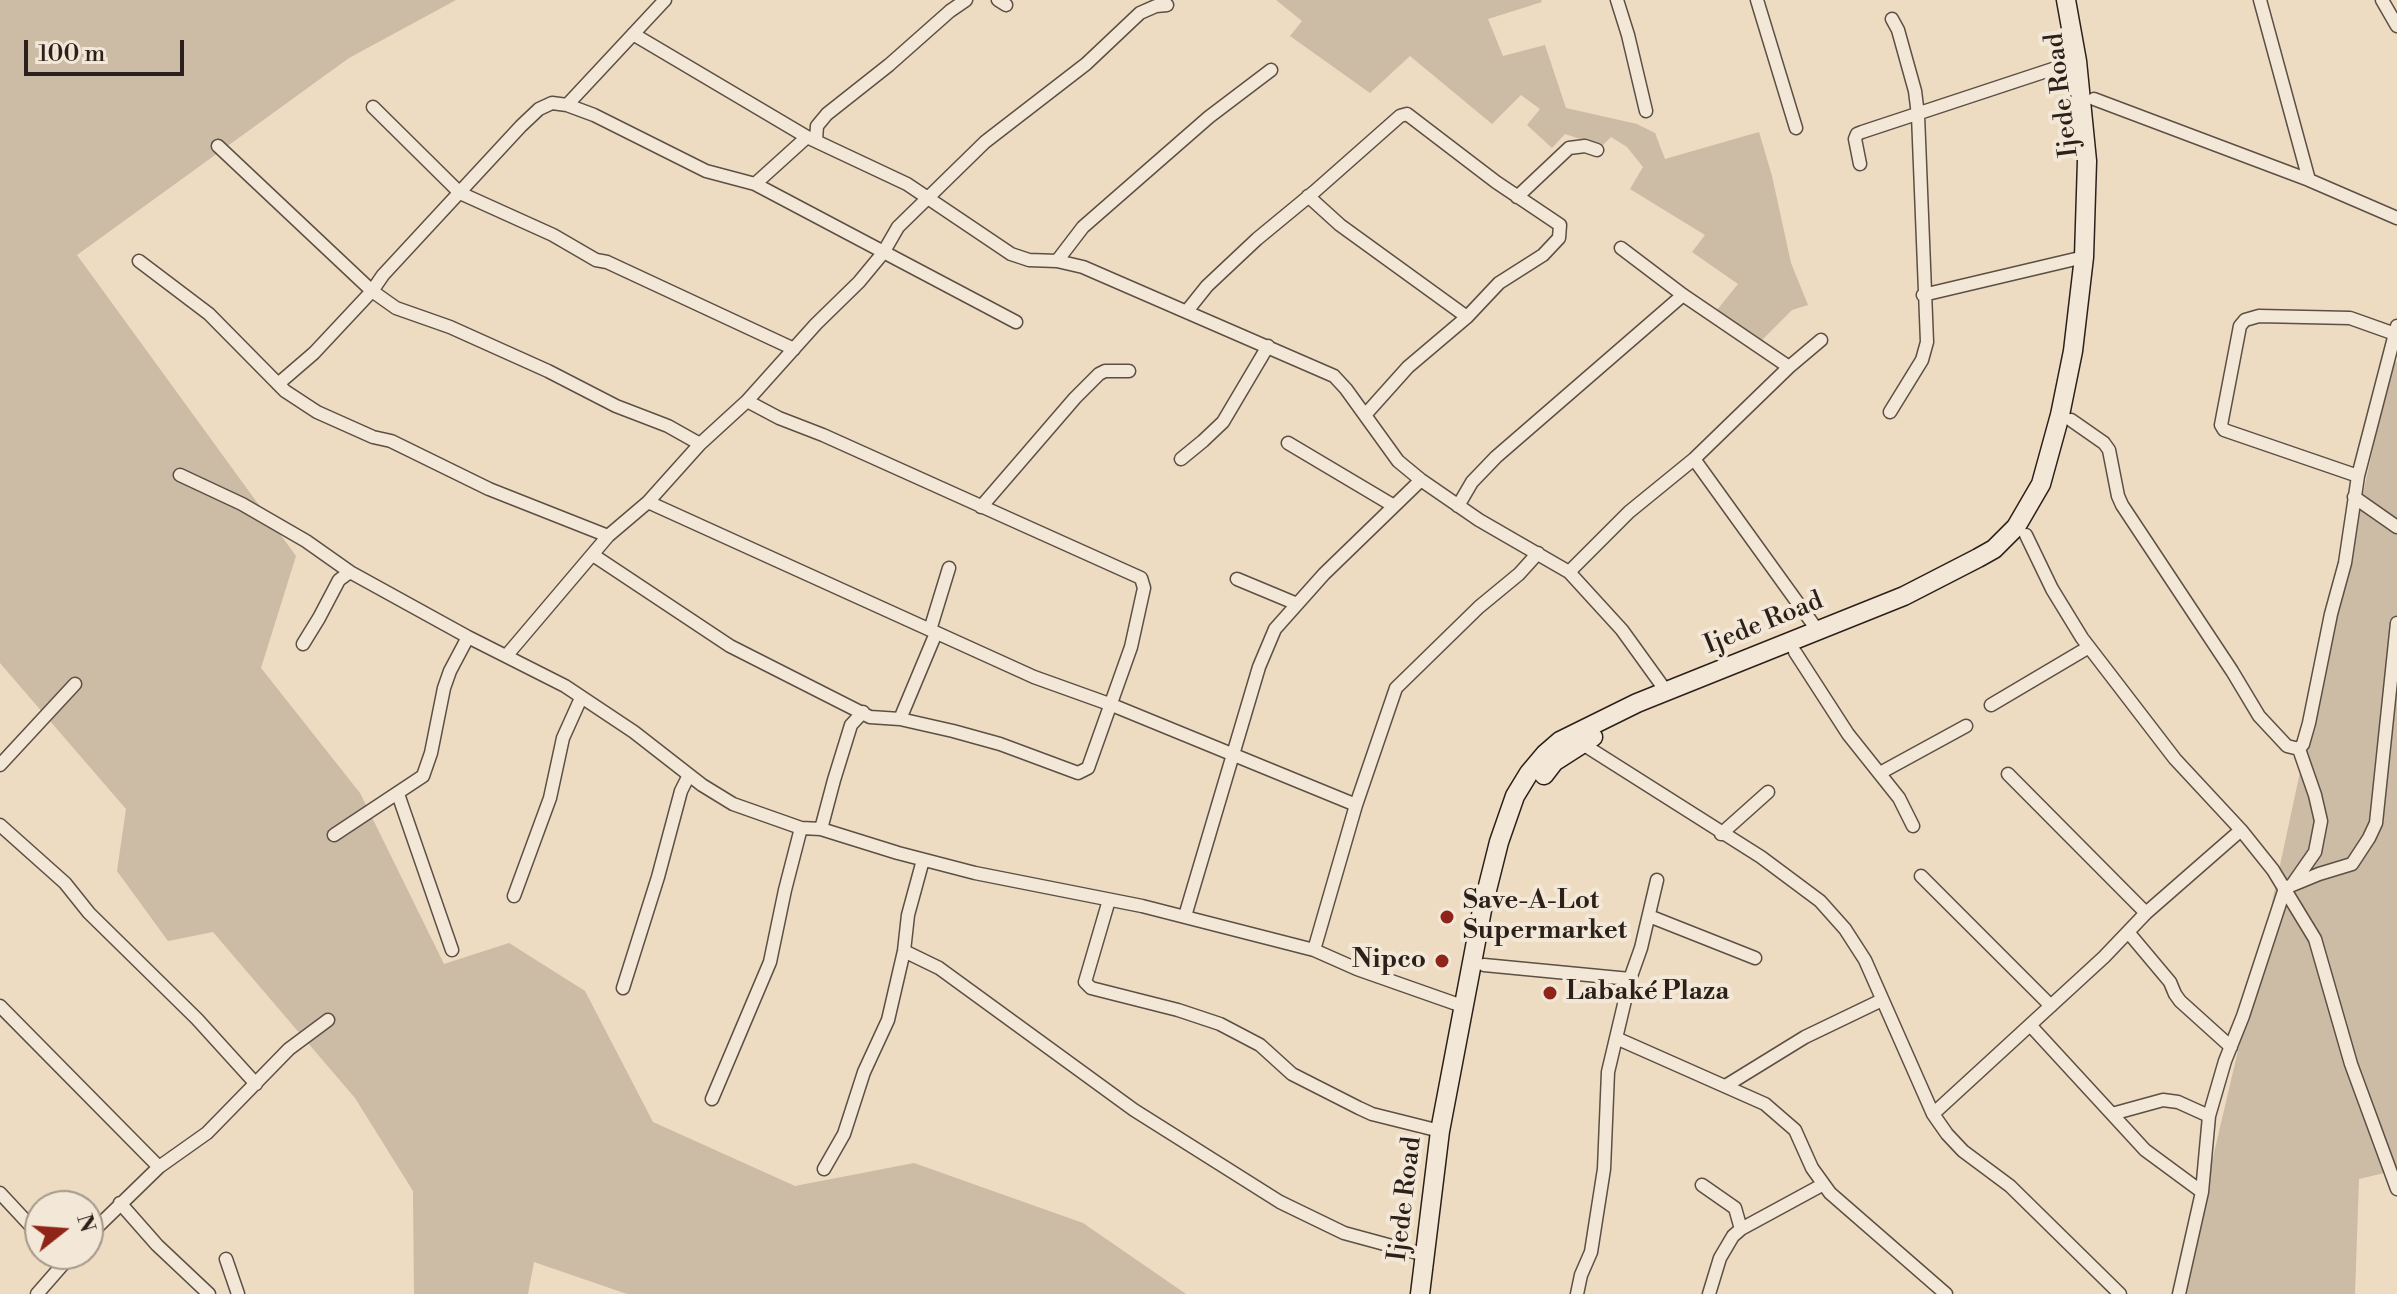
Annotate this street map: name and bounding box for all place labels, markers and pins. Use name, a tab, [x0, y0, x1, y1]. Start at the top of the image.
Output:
place label: Save-A-Lot Supermarket	[1463, 886, 1627, 948]
marker: Save-A-Lot Supermarket	[1438, 908, 1456, 926]
place label: Nipco	[1352, 945, 1426, 977]
marker: Nipco	[1433, 952, 1451, 970]
place label: Labaké Plaza	[1566, 977, 1729, 1009]
marker: Labaké Plaza	[1541, 984, 1559, 1002]

